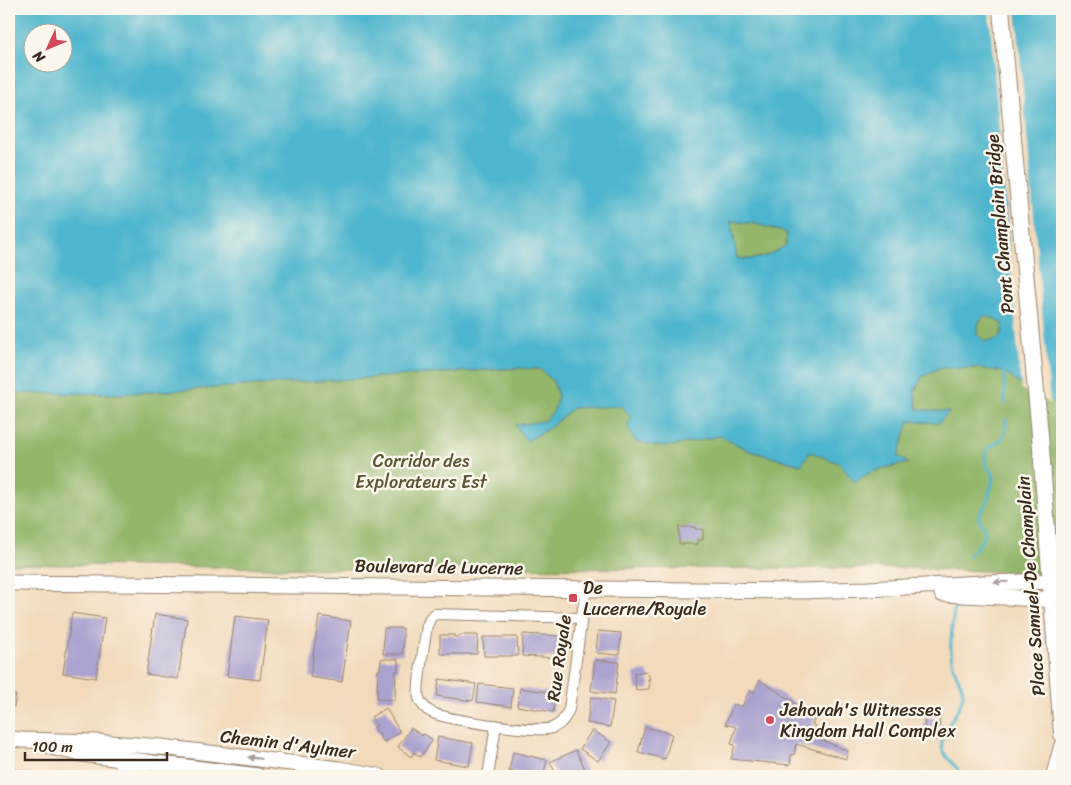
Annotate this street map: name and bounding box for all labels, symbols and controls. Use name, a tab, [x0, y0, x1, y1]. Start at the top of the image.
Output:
north arrow	[22, 22, 72, 72]
text: N	[26, 44, 52, 70]
street label: Pont Champlain Bridge	[976, 133, 1024, 315]
park label: Corridor des Explorateurs Est	[355, 445, 487, 498]
street label: Place Samuel-De Champlain	[1007, 475, 1055, 697]
street label: Boulevard de Lucerne	[354, 550, 524, 584]
place label: De Lucerne/Royale	[583, 572, 707, 625]
one-way arrow	[993, 579, 1009, 587]
marker: De Lucerne/Royale	[567, 592, 579, 604]
street label: Rue Royale	[537, 613, 581, 703]
place label: Jehovah's Witnesses Kingdom Hall Complex	[779, 694, 957, 747]
marker: Jehovah's Witnesses Kingdom Hall Complex	[764, 714, 776, 726]
street label: Chemin d'Aylmer	[218, 720, 359, 768]
scale bar	[25, 730, 168, 762]
text: 100 m	[32, 734, 73, 760]
one-way arrow	[246, 754, 262, 762]

